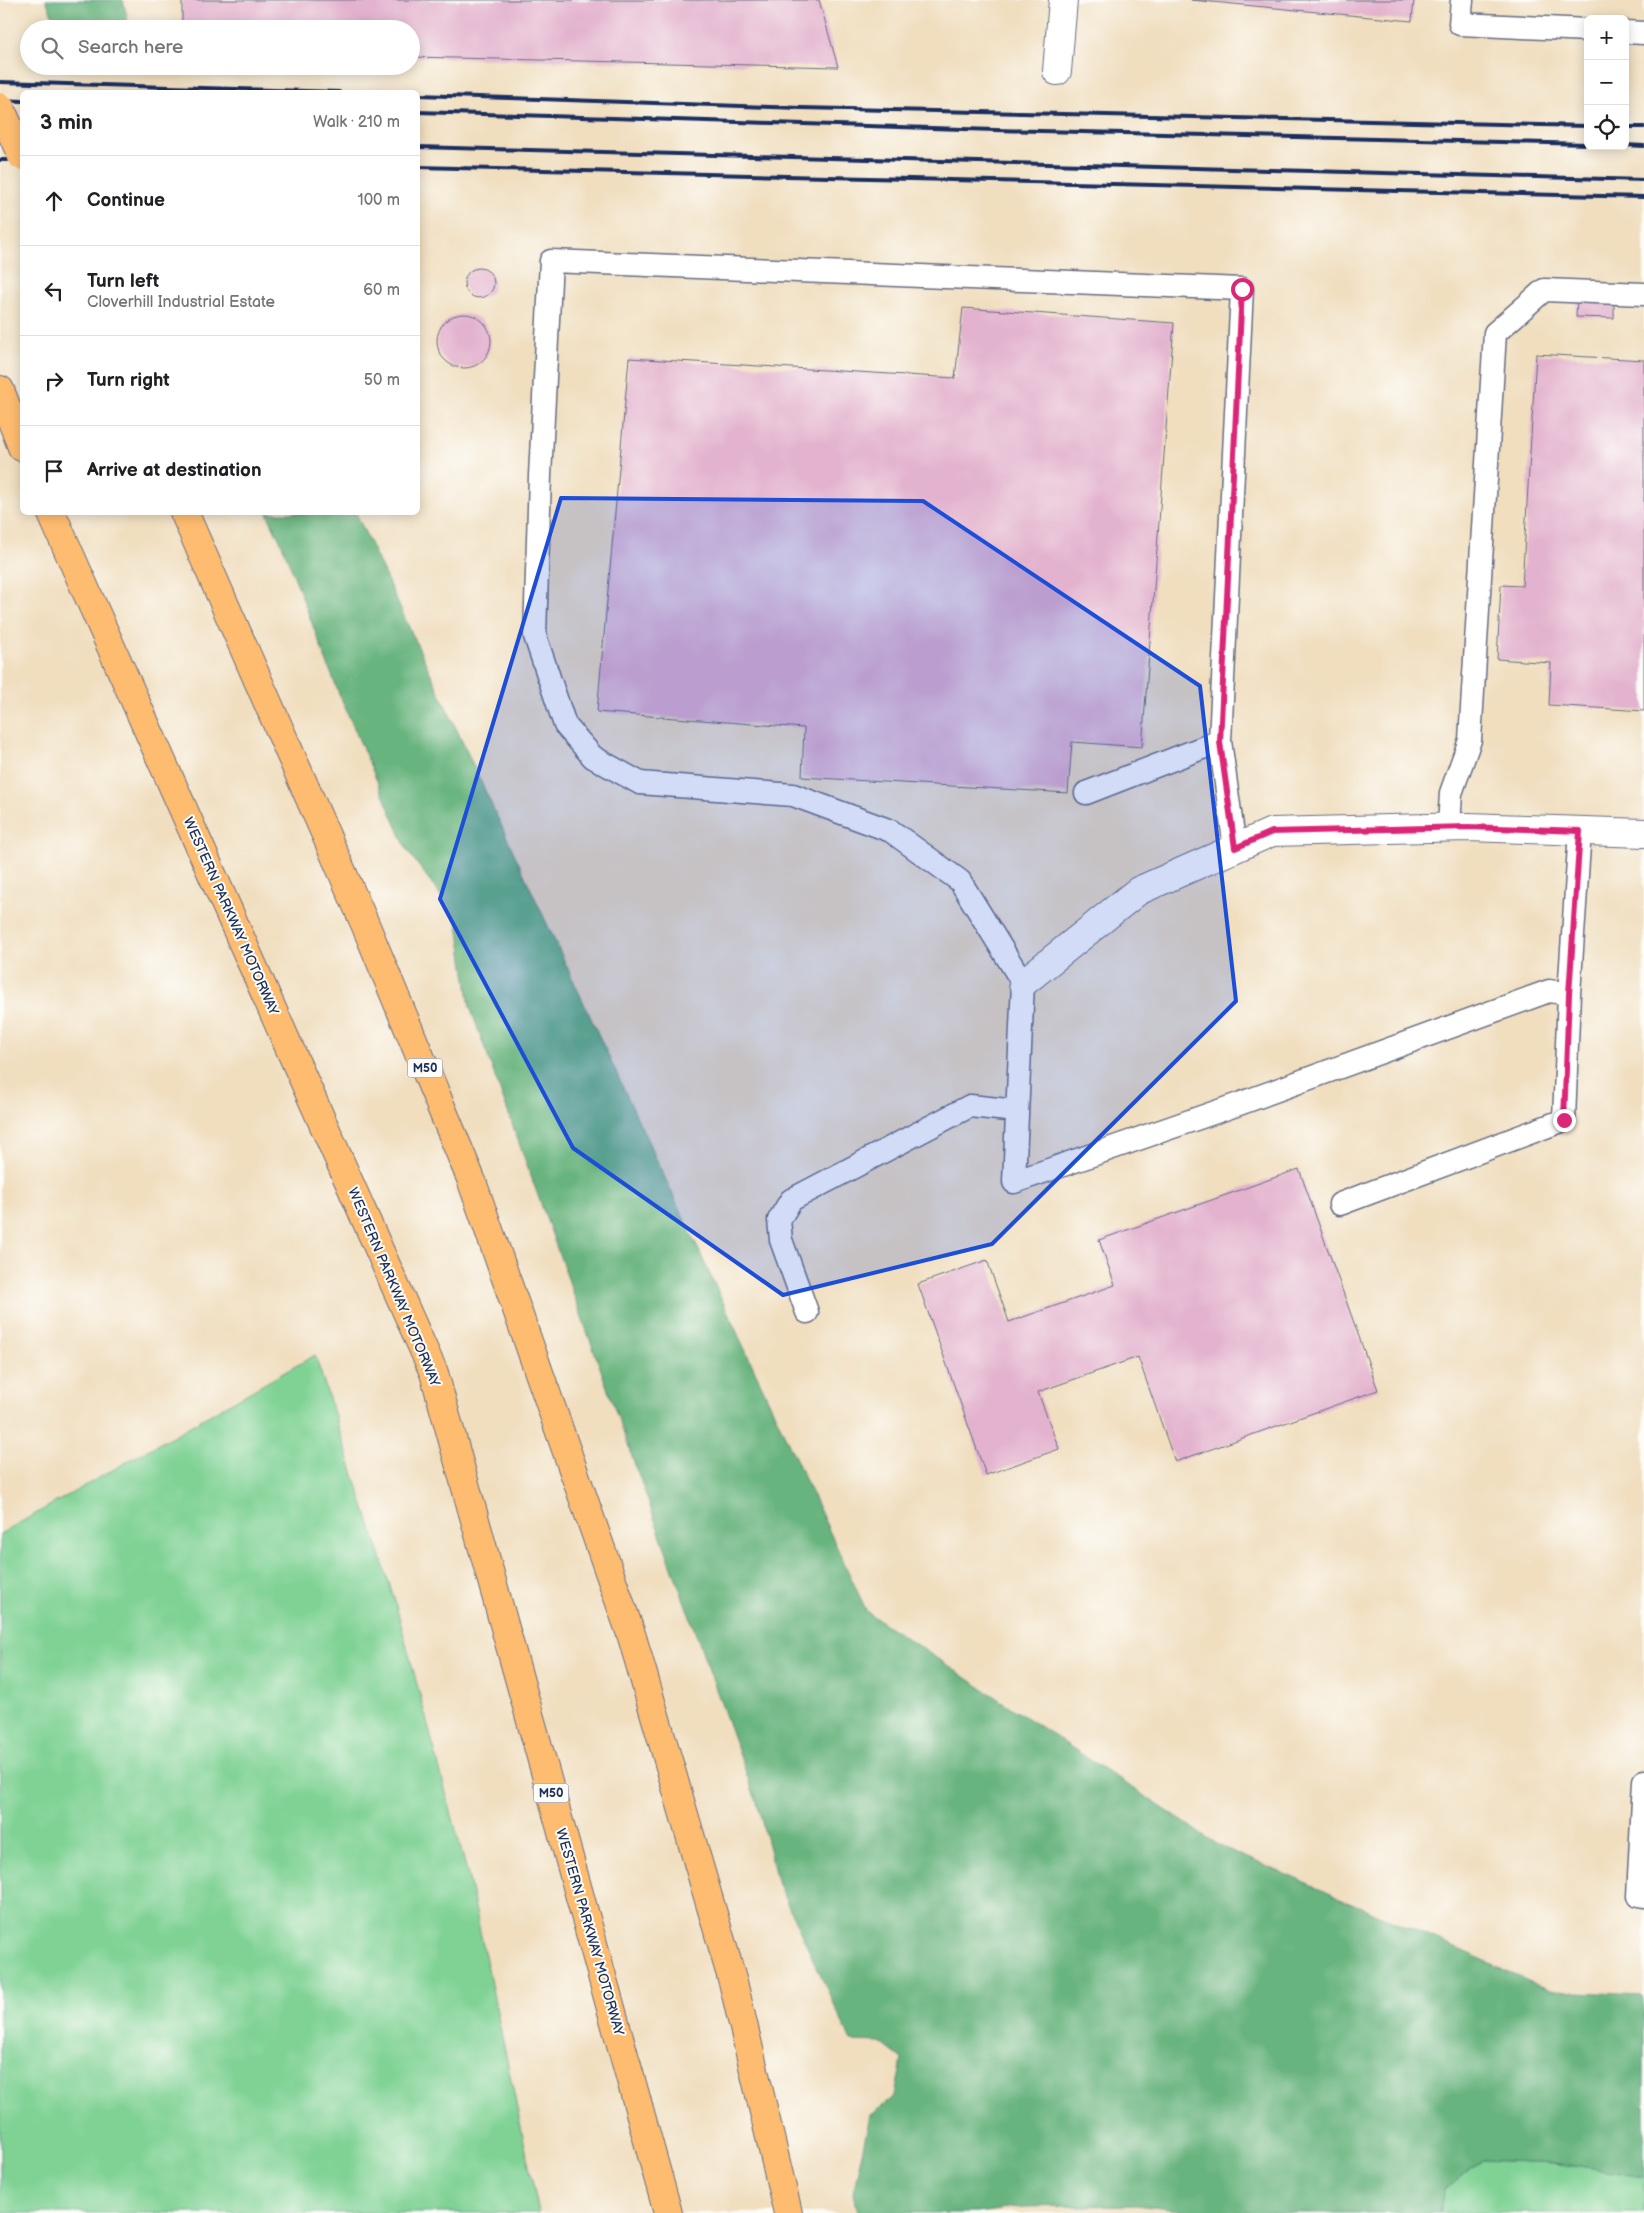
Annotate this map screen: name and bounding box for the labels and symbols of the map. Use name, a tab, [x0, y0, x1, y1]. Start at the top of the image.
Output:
route start	[1231, 278, 1254, 301]
street label: WESTERN PARKWAY MOTORWAY	[180, 814, 283, 1018]
road number: M50	[408, 1058, 442, 1078]
route end	[1553, 1109, 1576, 1132]
street label: WESTERN PARKWAY MOTORWAY	[344, 1185, 444, 1390]
road number: M50	[534, 1784, 568, 1802]
street label: WESTERN PARKWAY MOTORWAY	[552, 1826, 628, 2038]

